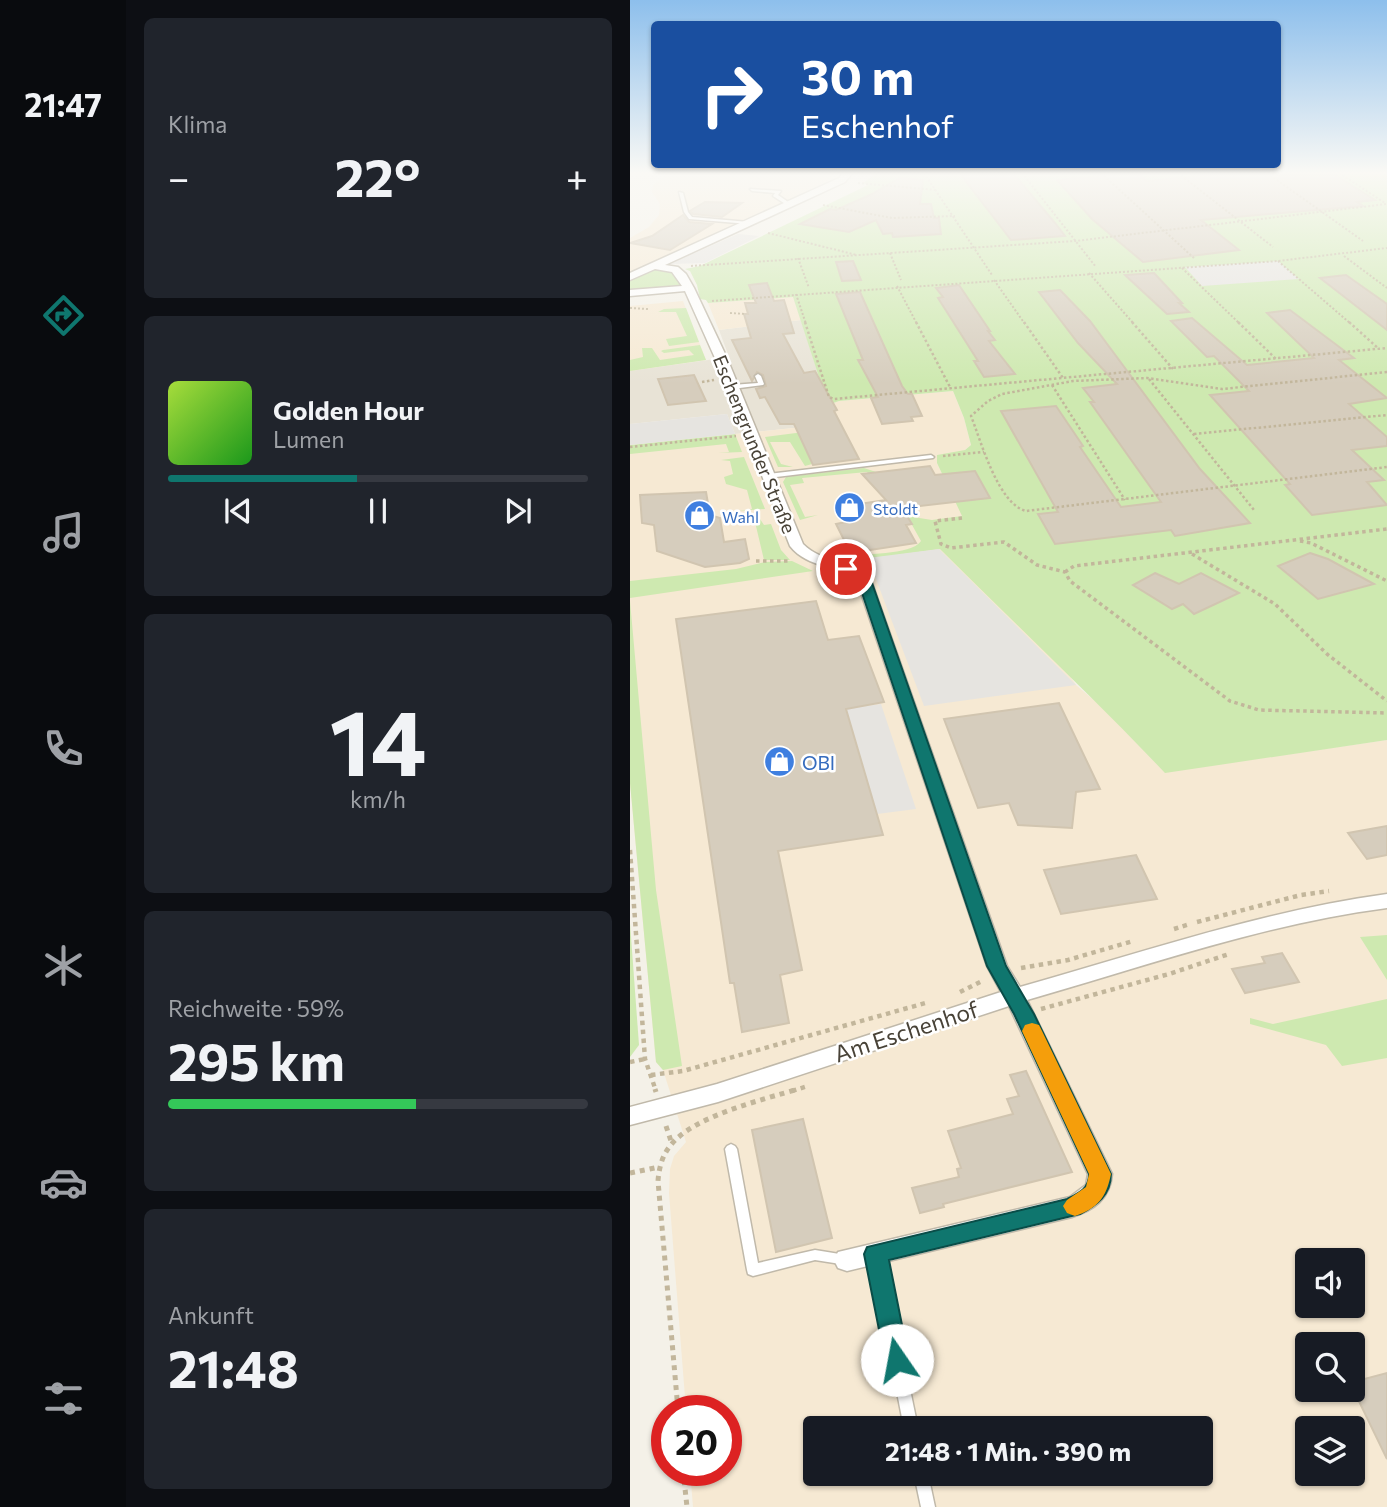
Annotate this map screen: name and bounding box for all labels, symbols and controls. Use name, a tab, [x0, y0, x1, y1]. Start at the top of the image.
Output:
text: 30 m	[801, 45, 914, 105]
icon: right	[686, 49, 777, 140]
text: 21:47	[24, 84, 102, 124]
text: Eschenhof	[801, 105, 954, 145]
text: Klima	[168, 110, 227, 138]
text: 22°	[335, 144, 420, 208]
text: −	[168, 153, 190, 200]
text: +	[566, 153, 588, 200]
icon: directions	[39, 291, 88, 340]
street label: Eschengrunder Straße	[709, 351, 801, 537]
text: Golden Hour	[273, 394, 424, 425]
text: Lumen	[273, 425, 344, 453]
shop icon: Stoldt	[833, 491, 867, 525]
icon: previous	[219, 492, 257, 530]
icon: pause	[359, 492, 397, 530]
icon: next	[499, 492, 537, 530]
shop icon: Wahl	[682, 499, 716, 533]
place label: Stoldt	[873, 499, 919, 518]
place label: Wahl	[722, 507, 759, 526]
icon: music	[39, 508, 88, 557]
pin	[816, 539, 876, 599]
icon: arrive	[827, 550, 865, 588]
text: 14	[329, 683, 427, 795]
icon: phone	[39, 724, 88, 773]
shop icon: OBI	[762, 745, 796, 779]
place label: OBI	[802, 751, 835, 774]
text: km/h	[350, 785, 406, 813]
icon: climate	[39, 941, 88, 990]
text: Reichweite · 59%	[168, 994, 344, 1022]
street label: Am Eschenhof	[830, 994, 982, 1068]
text: 295 km	[168, 1028, 345, 1092]
icon: car	[39, 1158, 88, 1207]
map controls	[1295, 1248, 1365, 1486]
button: sound	[1295, 1248, 1365, 1318]
text: Ankunft	[168, 1301, 254, 1329]
position arrow	[860, 1323, 934, 1397]
button: search	[1295, 1332, 1365, 1402]
text: 21:48	[168, 1335, 299, 1399]
icon: filters	[39, 1374, 88, 1423]
speed limit sign: 20	[651, 1395, 742, 1486]
button: layers	[1295, 1416, 1365, 1486]
text: 21:48 · 1 Min. · 390 m	[885, 1435, 1131, 1466]

